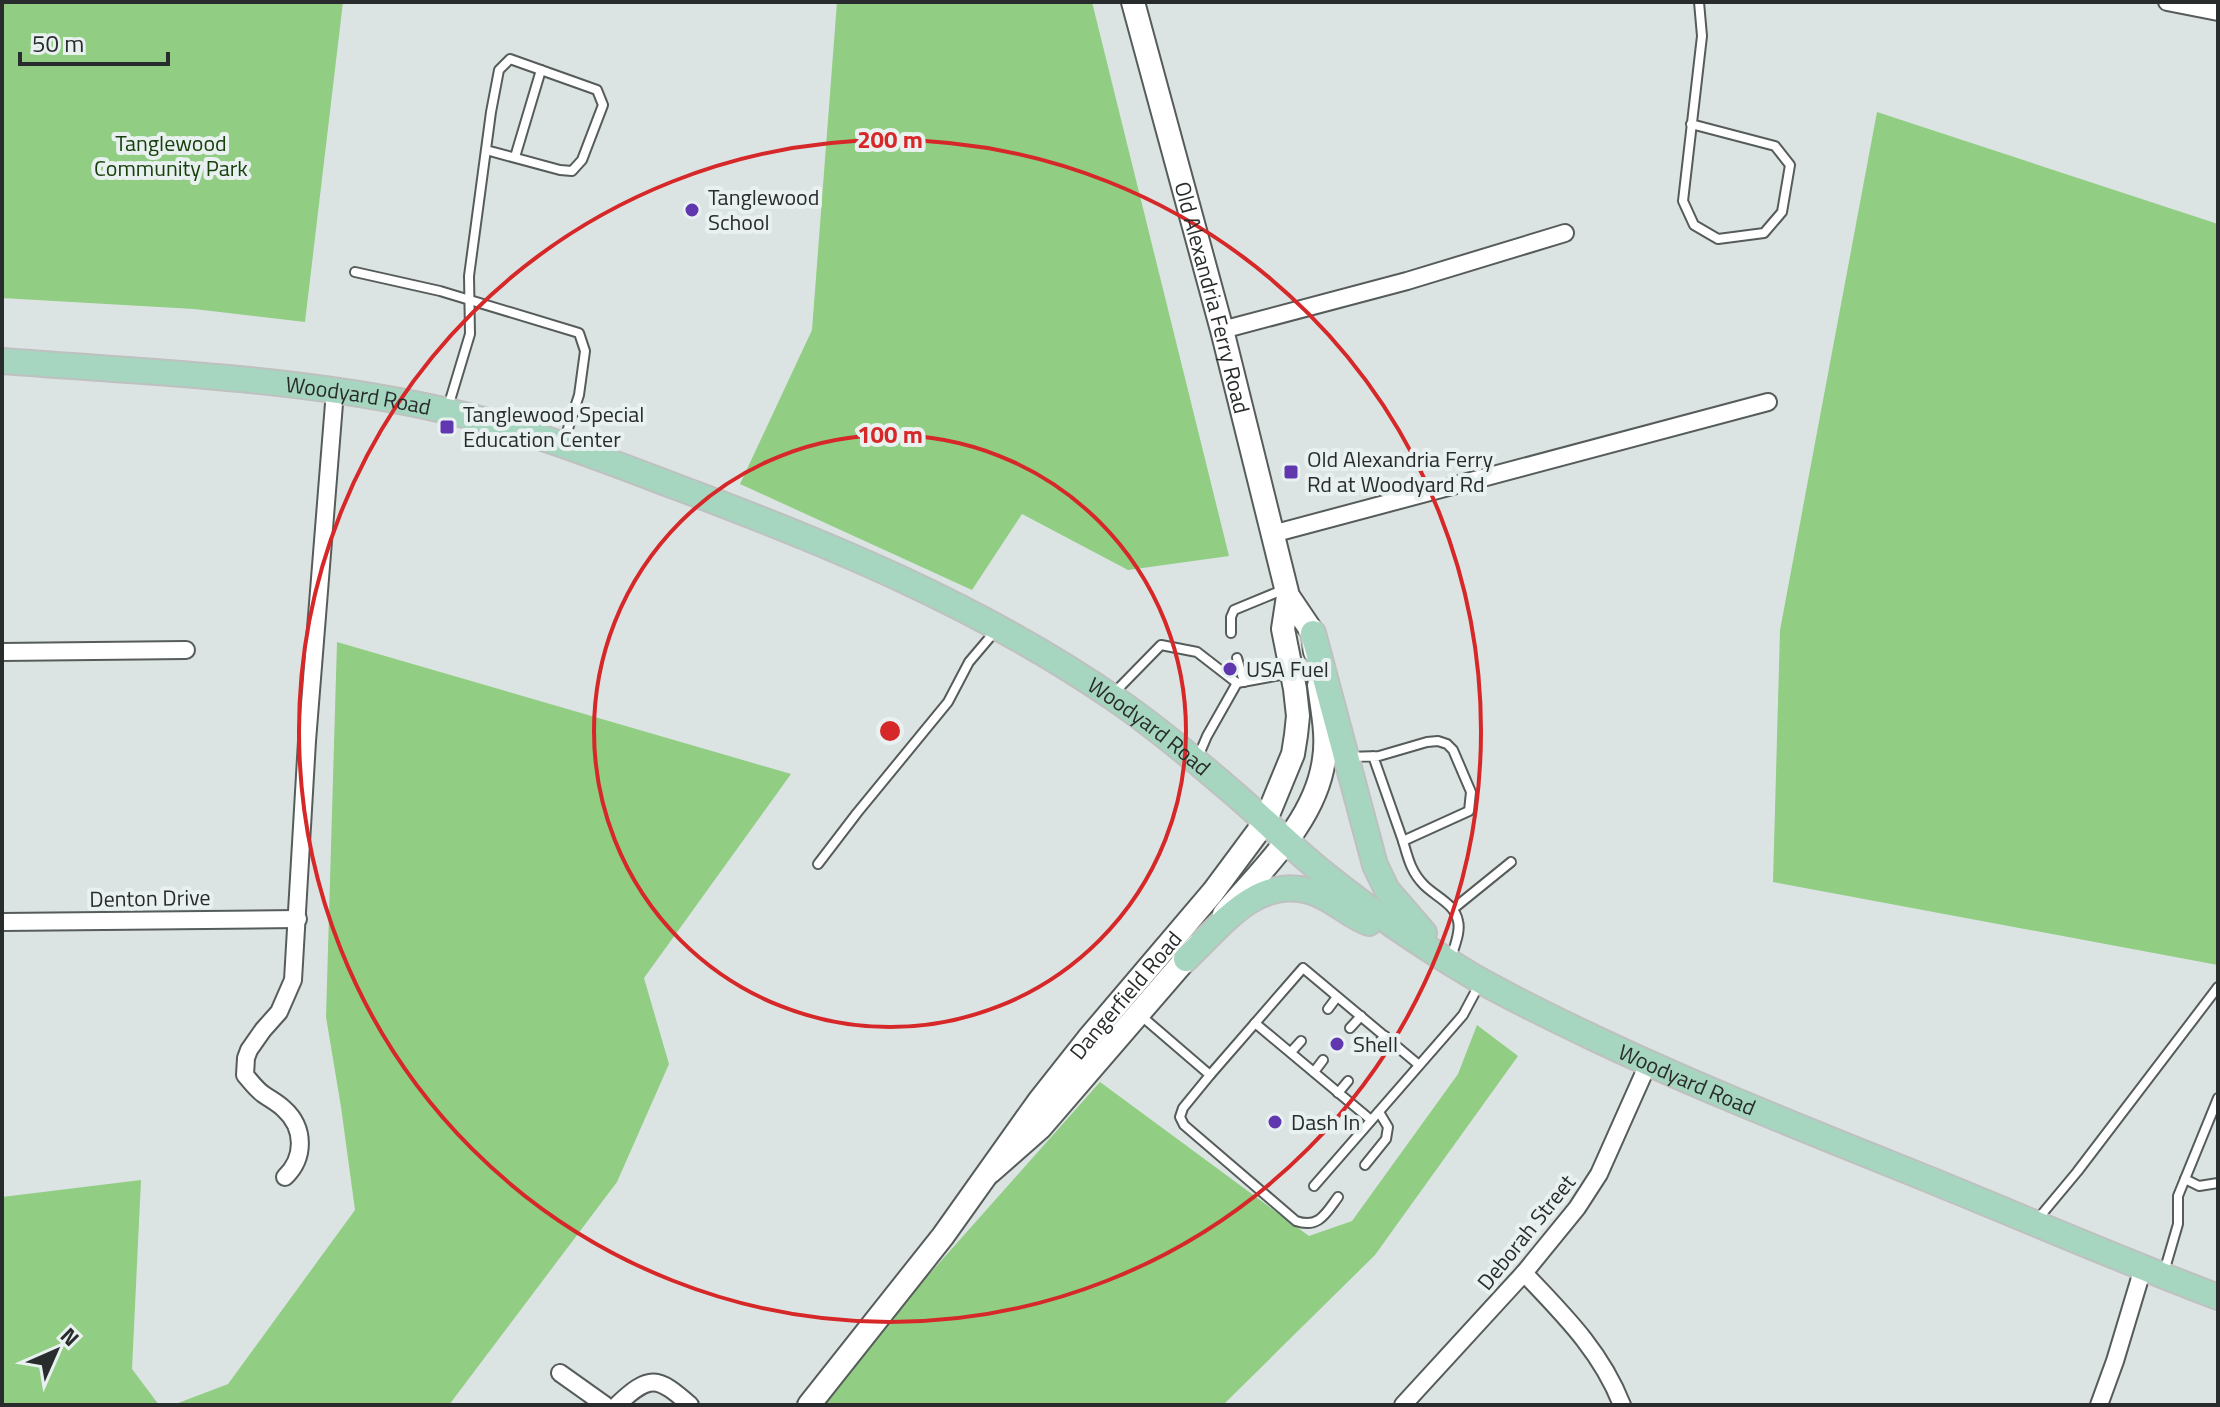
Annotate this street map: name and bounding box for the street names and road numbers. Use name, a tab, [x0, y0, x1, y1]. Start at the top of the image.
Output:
street label: Old Alexandria Ferry Road	[1165, 178, 1259, 417]
street label: Woodyard Road	[284, 367, 434, 424]
street label: Woodyard Road	[1081, 668, 1218, 784]
street label: Denton Drive	[89, 880, 211, 916]
street label: Dangerfield Road	[1061, 923, 1190, 1067]
street label: Woodyard Road	[1613, 1035, 1761, 1124]
street label: Deborah Street	[1469, 1166, 1584, 1297]

